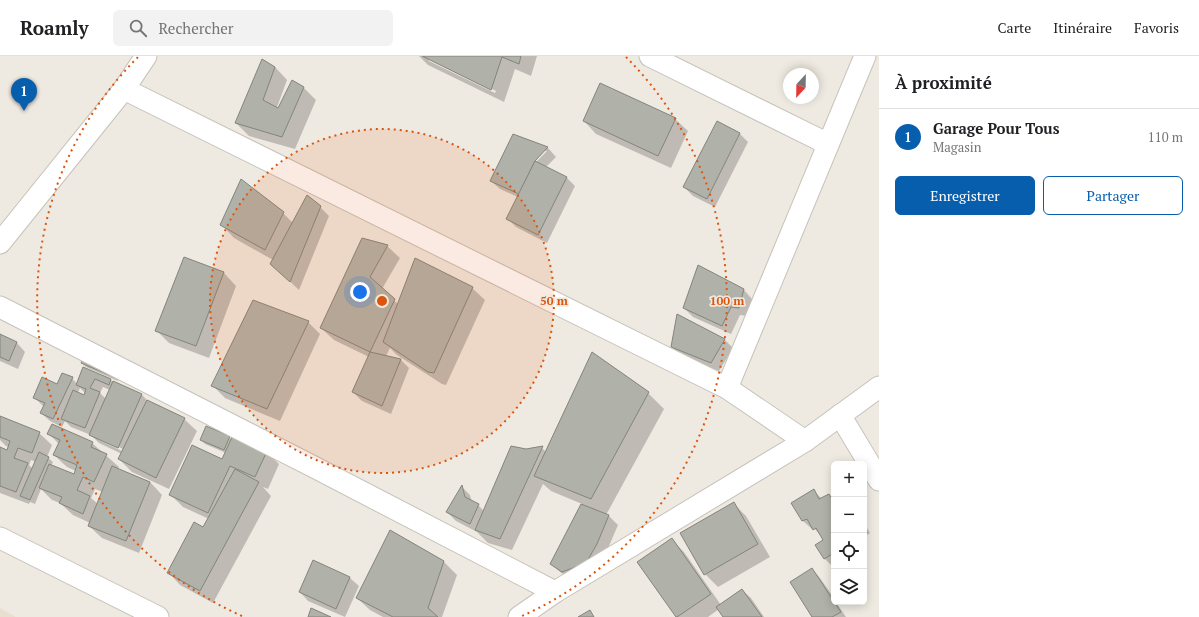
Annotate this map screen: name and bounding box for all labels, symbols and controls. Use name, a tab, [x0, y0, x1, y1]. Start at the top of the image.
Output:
search box	[113, 10, 393, 46]
text: Roamly	[20, 15, 89, 40]
icon: search	[127, 17, 149, 39]
text: Rechercher	[159, 18, 234, 38]
text: Carte	[998, 18, 1031, 37]
text: Itinéraire	[1053, 18, 1112, 37]
text: Favoris	[1134, 18, 1179, 37]
north arrow	[783, 68, 819, 104]
text: À proximité	[895, 71, 992, 94]
pin: 1	[11, 78, 37, 111]
text: Garage Pour Tous	[933, 118, 1059, 138]
text: 1	[904, 128, 912, 146]
text: 110 m	[1148, 128, 1183, 146]
text: Magasin	[933, 138, 982, 156]
button: Enregistrer	[895, 176, 1035, 215]
button: Partager	[1043, 176, 1183, 215]
your location	[350, 282, 370, 302]
text: 50 m	[540, 293, 568, 308]
text: 100 m	[710, 293, 744, 308]
centre of rings	[375, 294, 389, 308]
map controls	[831, 461, 867, 605]
button: +	[831, 461, 867, 497]
button: −	[831, 497, 867, 533]
button: locate	[831, 533, 867, 569]
button: layers	[831, 569, 867, 605]

